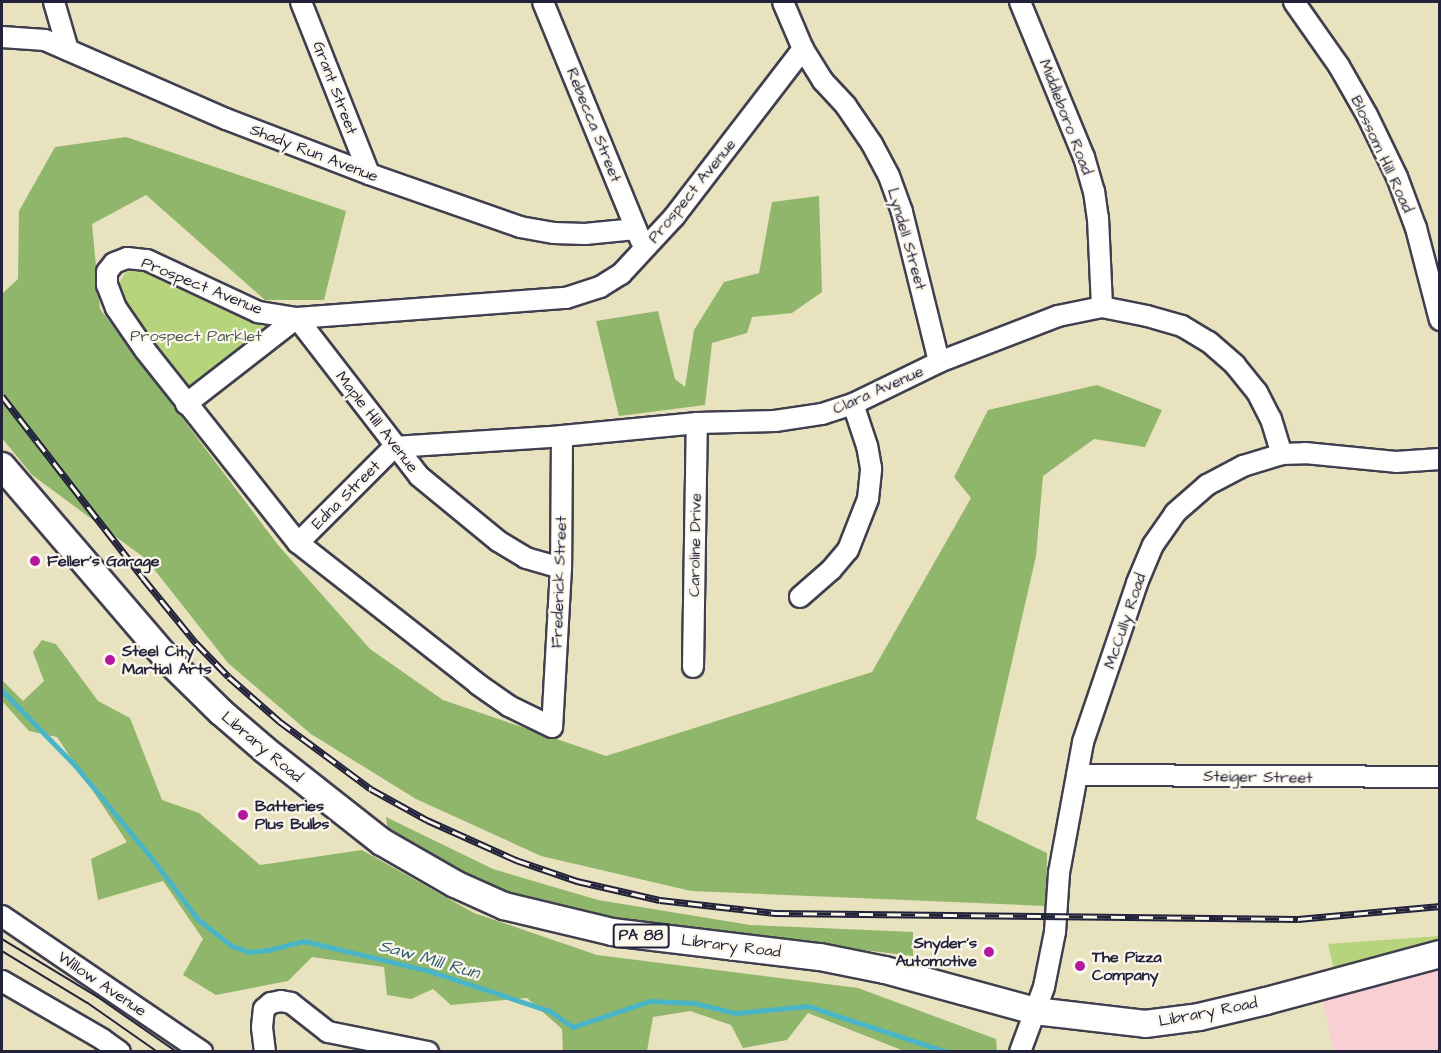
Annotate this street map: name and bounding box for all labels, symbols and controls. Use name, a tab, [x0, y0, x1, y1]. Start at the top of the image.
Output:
street label: Grant Street	[308, 39, 362, 137]
street label: Middleboro Road	[1035, 57, 1097, 177]
street label: Rebecca Street	[562, 65, 626, 185]
street label: Blossom Hill Road	[1346, 92, 1418, 216]
street label: Shady Run Avenue	[247, 120, 381, 186]
street label: Prospect Avenue	[644, 135, 740, 247]
street label: Lyndell Street	[883, 186, 931, 292]
street label: Prospect Avenue	[139, 253, 265, 319]
park label: Prospect Parklet	[130, 326, 262, 346]
street label: Clara Avenue	[830, 361, 926, 419]
street label: Maple Hill Avenue	[331, 367, 423, 477]
street label: Edna Street	[308, 457, 384, 533]
street label: Caroline Drive	[684, 493, 706, 597]
street label: Frederick Street	[547, 516, 571, 648]
place label: Feller's Garage	[47, 551, 159, 571]
marker: Feller's Garage	[28, 554, 42, 568]
street label: McCully Road	[1100, 571, 1150, 671]
place label: Steel City Martial Arts	[122, 641, 212, 679]
marker: Steel City Martial Arts	[103, 653, 117, 667]
street label: Library Road	[217, 707, 307, 787]
street label: Steiger Street	[1203, 766, 1313, 788]
place label: Batteries Plus Bulbs	[255, 796, 329, 834]
marker: Batteries Plus Bulbs	[236, 808, 250, 822]
road number: PA 88	[612, 924, 670, 948]
street label: Library Road	[680, 930, 782, 962]
place label: Snyder's Automotive	[896, 933, 977, 971]
water label: Saw Mill Run	[376, 935, 482, 985]
marker: Snyder's Automotive	[982, 945, 996, 959]
street label: Willow Avenue	[54, 947, 150, 1021]
place label: The Pizza Company	[1092, 947, 1162, 985]
marker: The Pizza Company	[1073, 959, 1087, 973]
street label: Library Road	[1157, 993, 1259, 1031]

